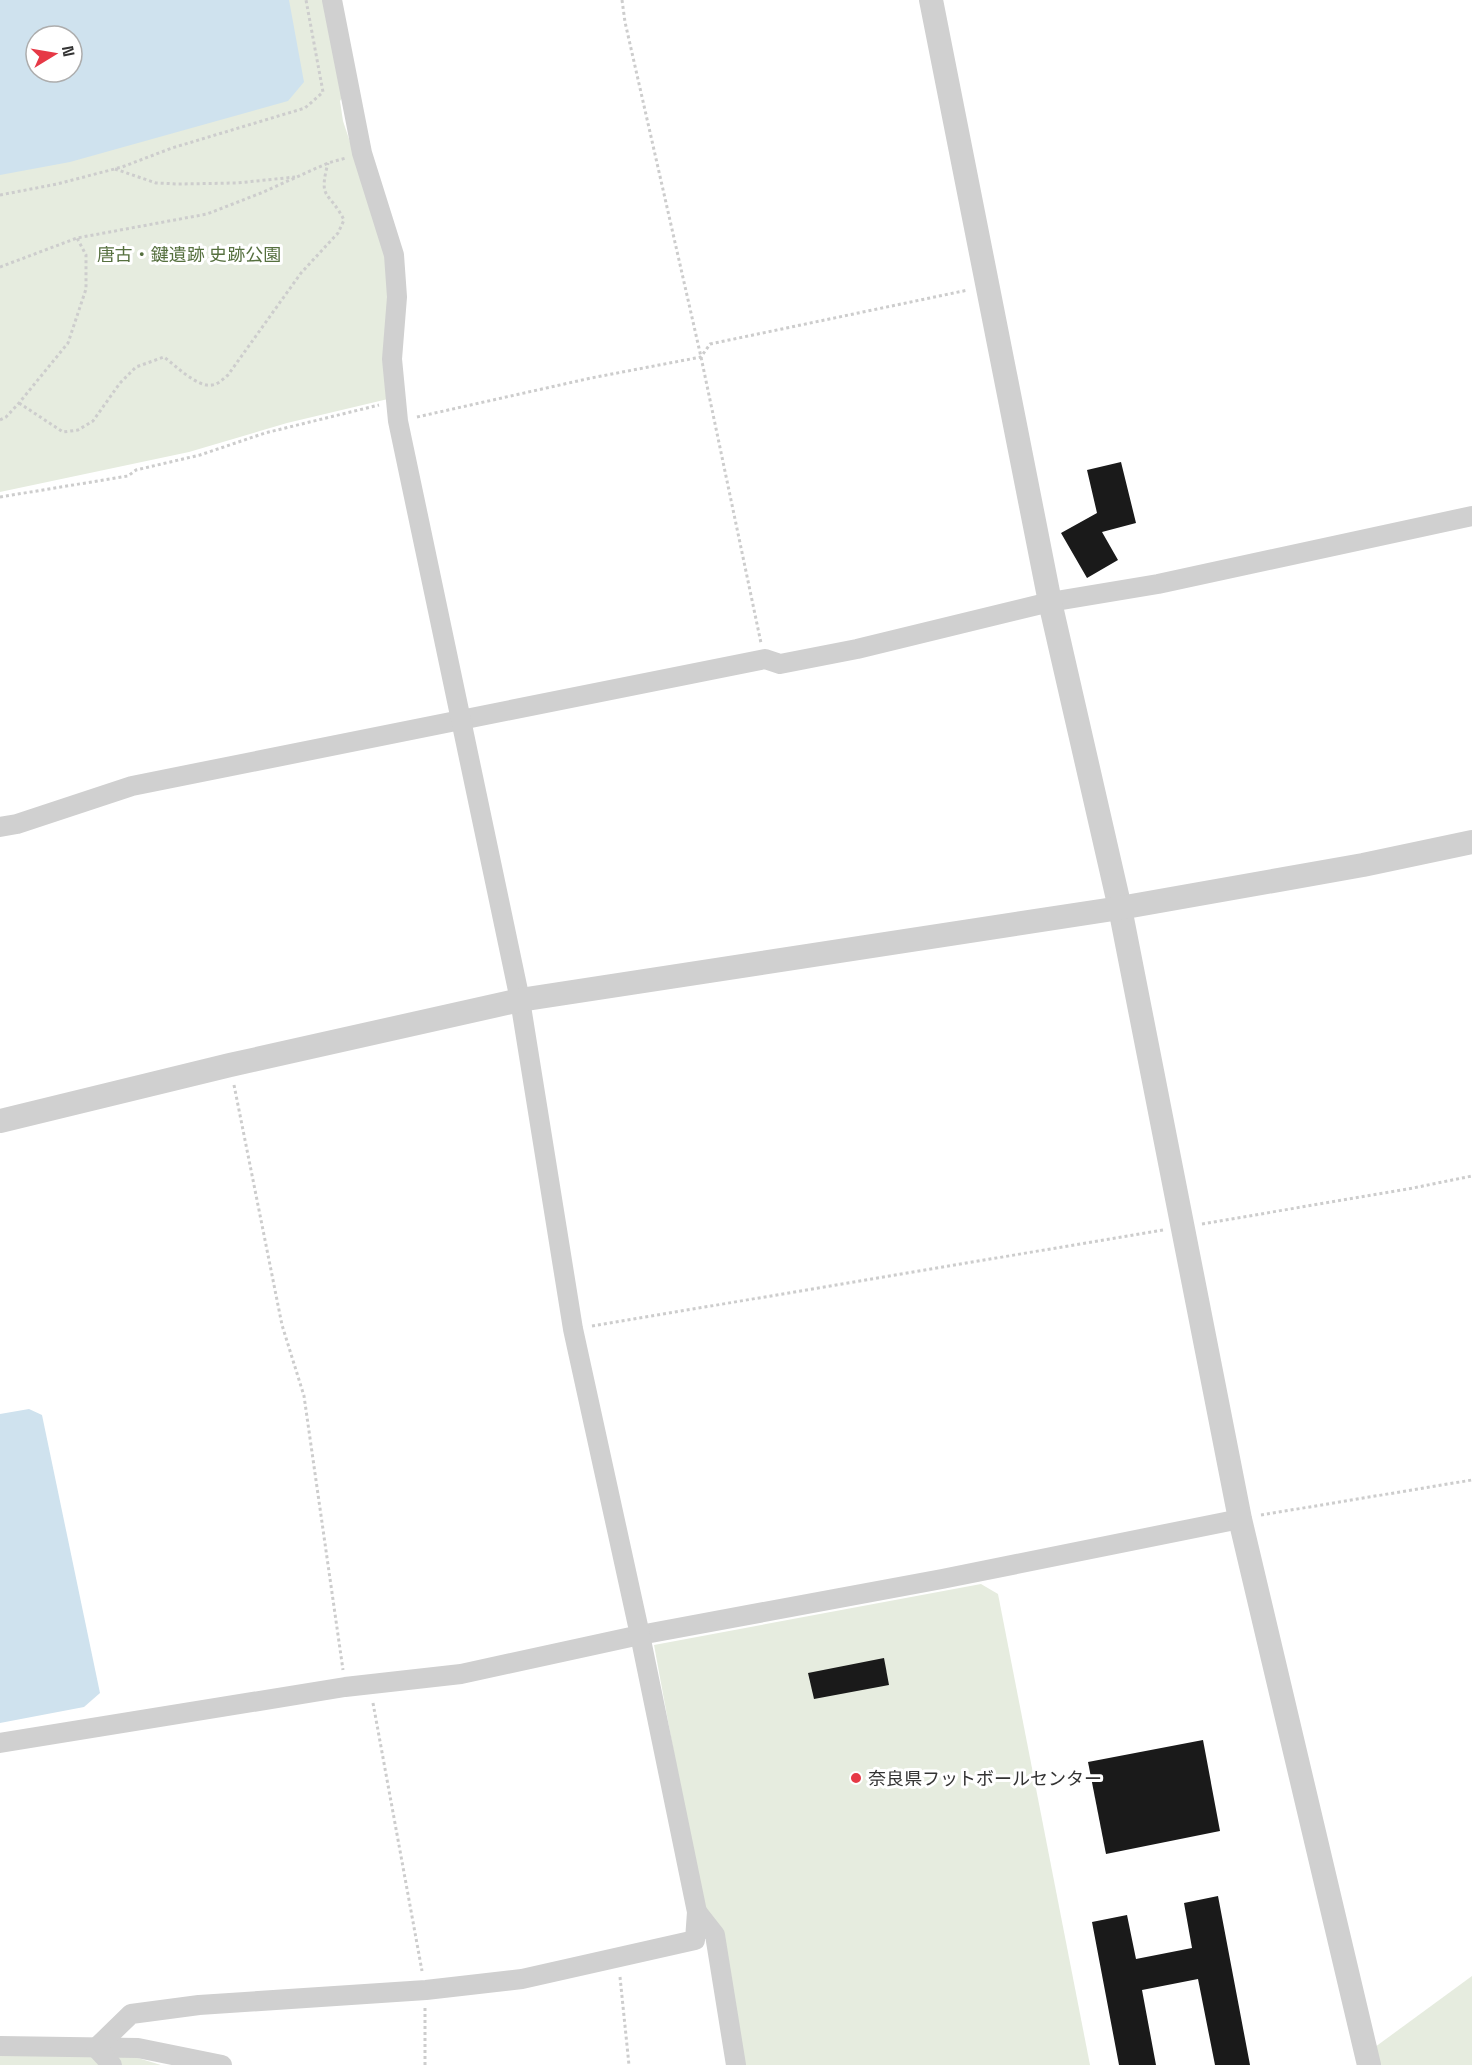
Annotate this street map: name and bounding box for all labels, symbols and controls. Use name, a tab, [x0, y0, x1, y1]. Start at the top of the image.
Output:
north arrow	[24, 24, 84, 84]
text: N	[57, 44, 80, 59]
park label: 唐古・鍵遺跡 史跡公園	[97, 243, 281, 266]
place label: 奈良県フットボールセンター	[868, 1767, 1102, 1790]
marker: 奈良県フットボールセンター	[849, 1771, 863, 1785]

